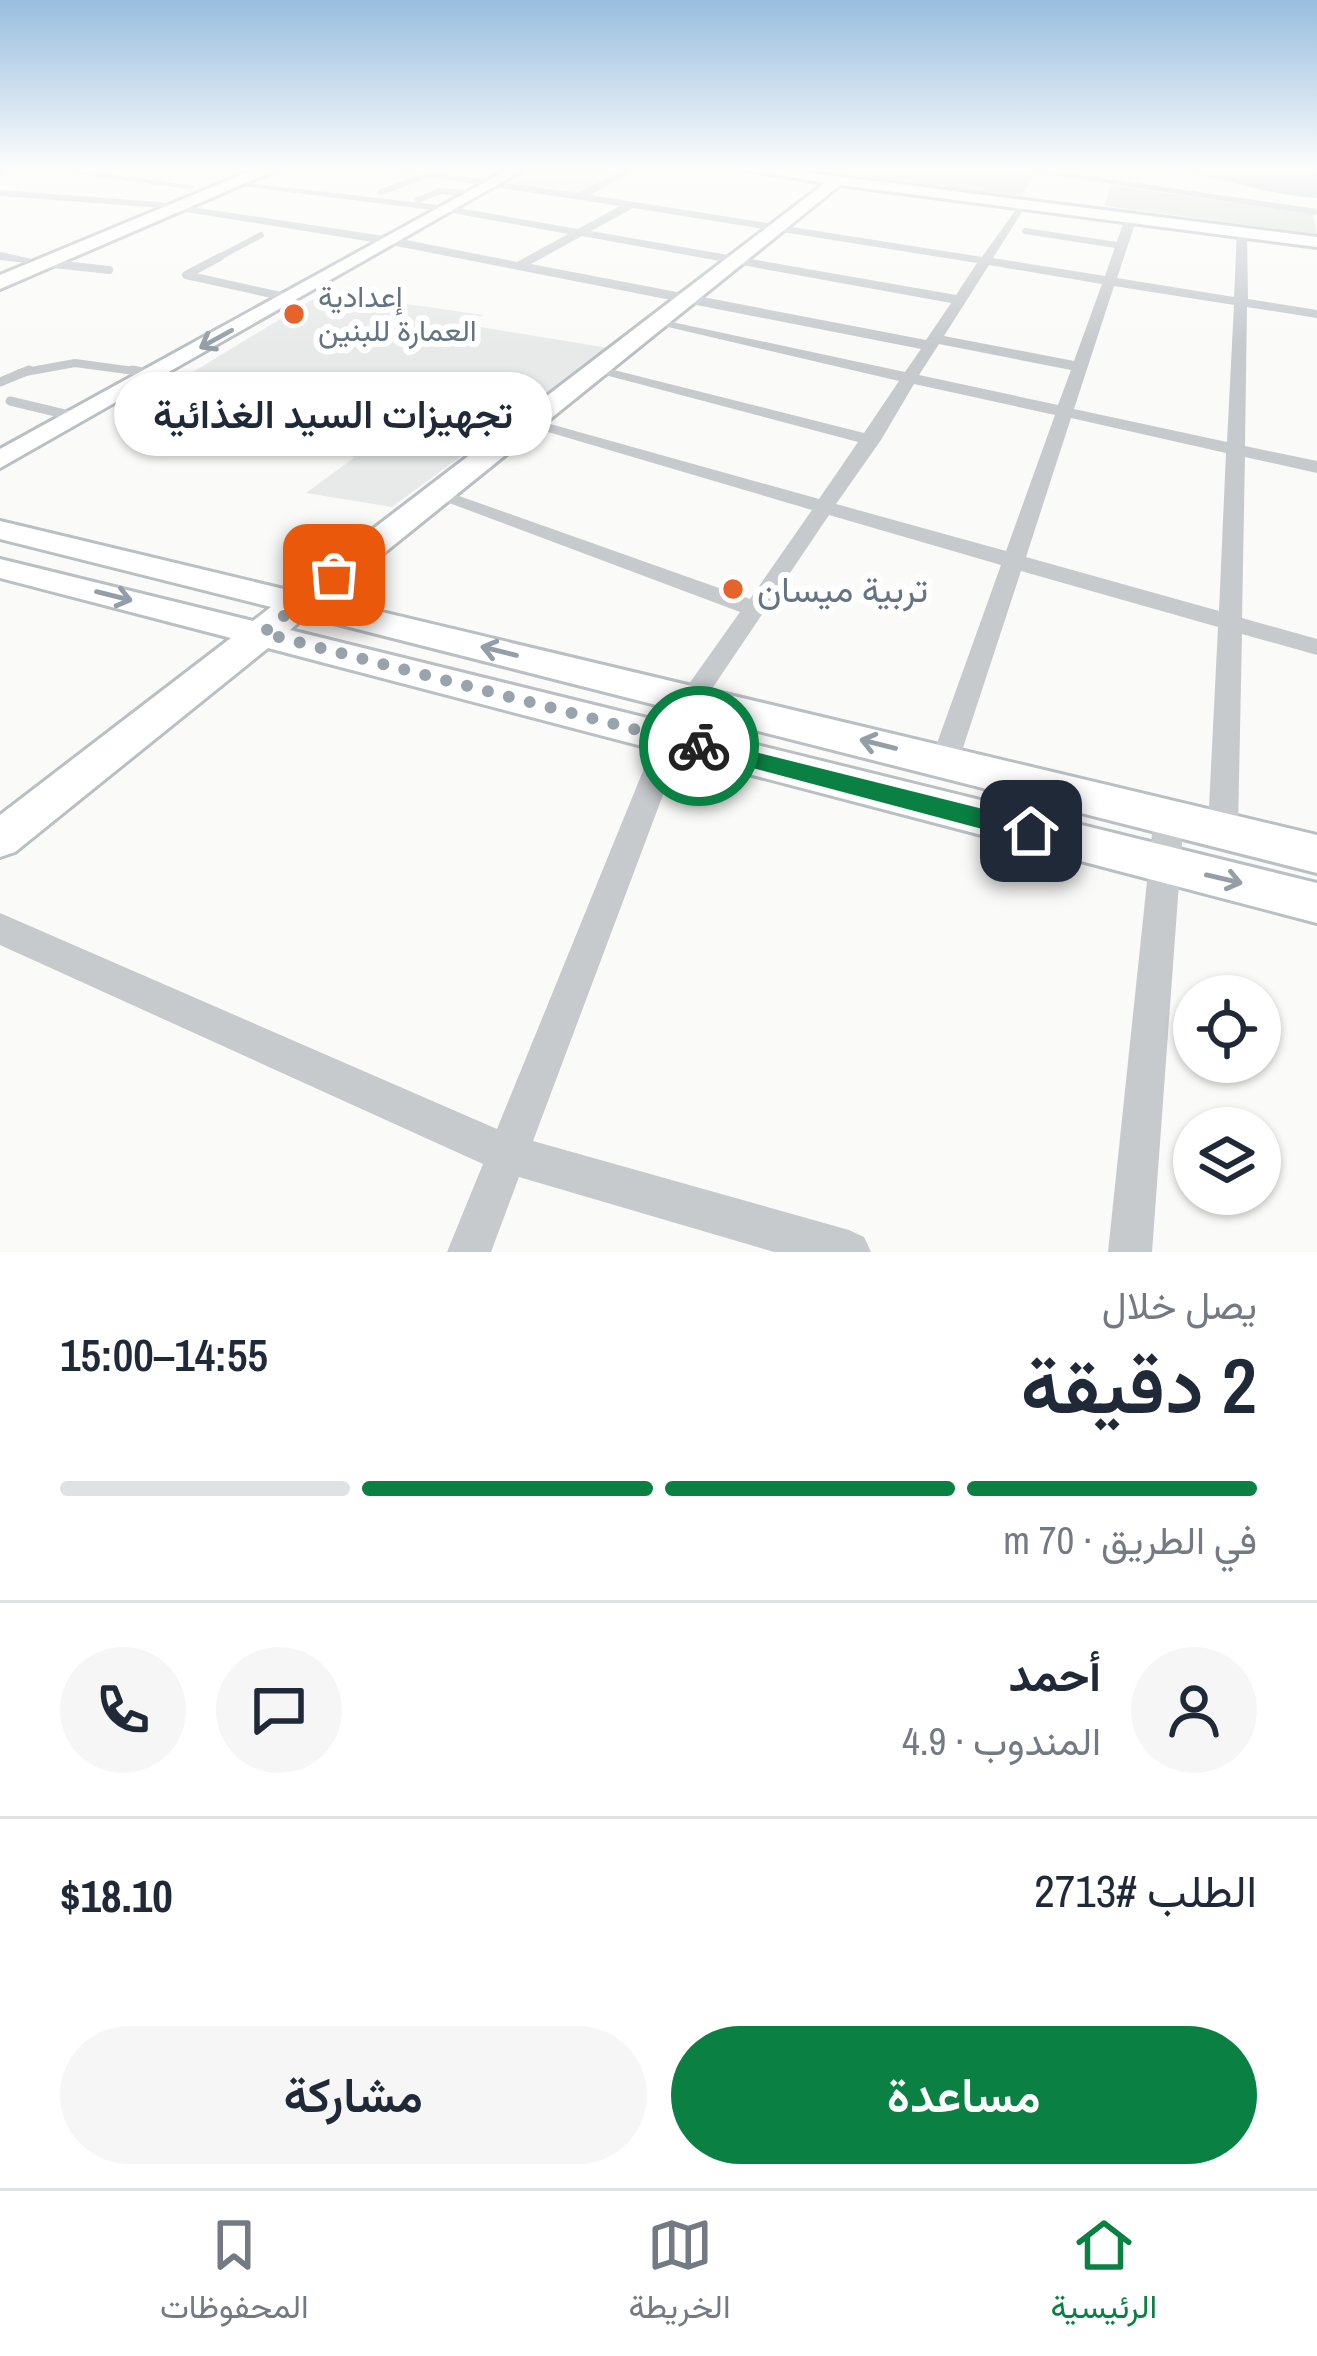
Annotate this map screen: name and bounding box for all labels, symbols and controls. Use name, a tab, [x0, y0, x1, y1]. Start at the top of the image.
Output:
place label: إعدادية العمارة للبنين	[318, 276, 477, 350]
marker: إعدادية العمارة للبنين	[281, 301, 307, 327]
one-way arrow	[199, 328, 234, 351]
callout: تجهيزات السيد الغذائية	[115, 371, 553, 455]
text: تجهيزات السيد الغذائية	[153, 388, 513, 440]
pin	[283, 524, 385, 626]
icon: bag	[301, 542, 367, 608]
place label: تربية ميسان	[757, 565, 928, 613]
marker: تربية ميسان	[720, 576, 746, 602]
one-way arrow	[94, 586, 132, 608]
one-way arrow	[481, 639, 519, 661]
courier	[639, 686, 759, 806]
icon: bike	[666, 713, 732, 779]
one-way arrow	[859, 732, 897, 754]
pin	[980, 780, 1082, 882]
icon: home	[998, 798, 1064, 864]
one-way arrow	[1204, 869, 1242, 892]
map controls	[1173, 975, 1281, 1215]
button: locate	[1173, 975, 1281, 1083]
button: layers	[1173, 1107, 1281, 1215]
text: يصل خلال	[1102, 1279, 1257, 1331]
text: 14:55–15:00	[60, 1324, 268, 1385]
text: 2 دقيقة	[1021, 1332, 1257, 1437]
text: في الطريق · 70 m	[1003, 1514, 1257, 1566]
text: أحمد	[1009, 1644, 1101, 1705]
button: phone	[60, 1647, 186, 1773]
button: chat	[216, 1647, 342, 1773]
button: person	[1131, 1647, 1257, 1773]
text: المندوب · 4.9	[902, 1715, 1101, 1767]
text: الطلب #2713	[1034, 1860, 1257, 1921]
text: $18.10	[60, 1865, 173, 1926]
button: مشاركة	[60, 2026, 647, 2164]
button: مساعدة	[671, 2026, 1257, 2164]
tab: المحفوظات	[160, 2212, 309, 2336]
tab: الخريطة	[628, 2212, 731, 2336]
tab: الرئيسية	[1050, 2212, 1157, 2336]

